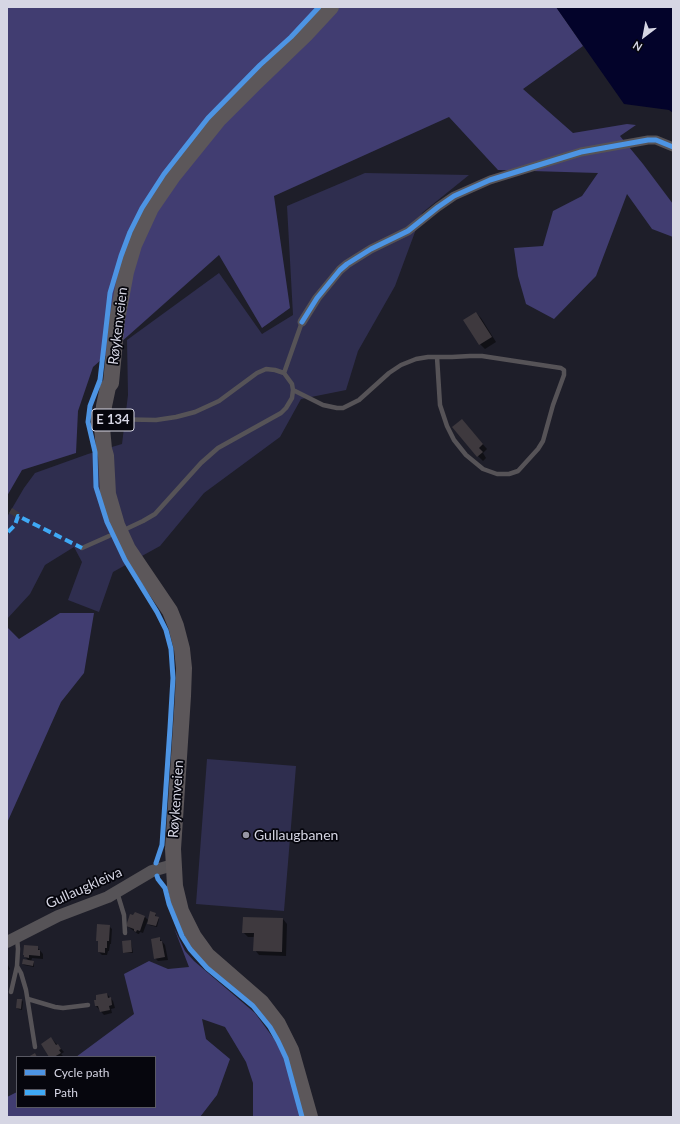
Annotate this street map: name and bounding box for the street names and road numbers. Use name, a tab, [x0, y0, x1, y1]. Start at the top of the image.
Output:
street label: Røykenveien	[105, 286, 131, 366]
road number: E 134	[92, 409, 134, 431]
street label: Røykenveien	[165, 759, 187, 839]
street label: Gullaugkleiva	[43, 864, 125, 912]

